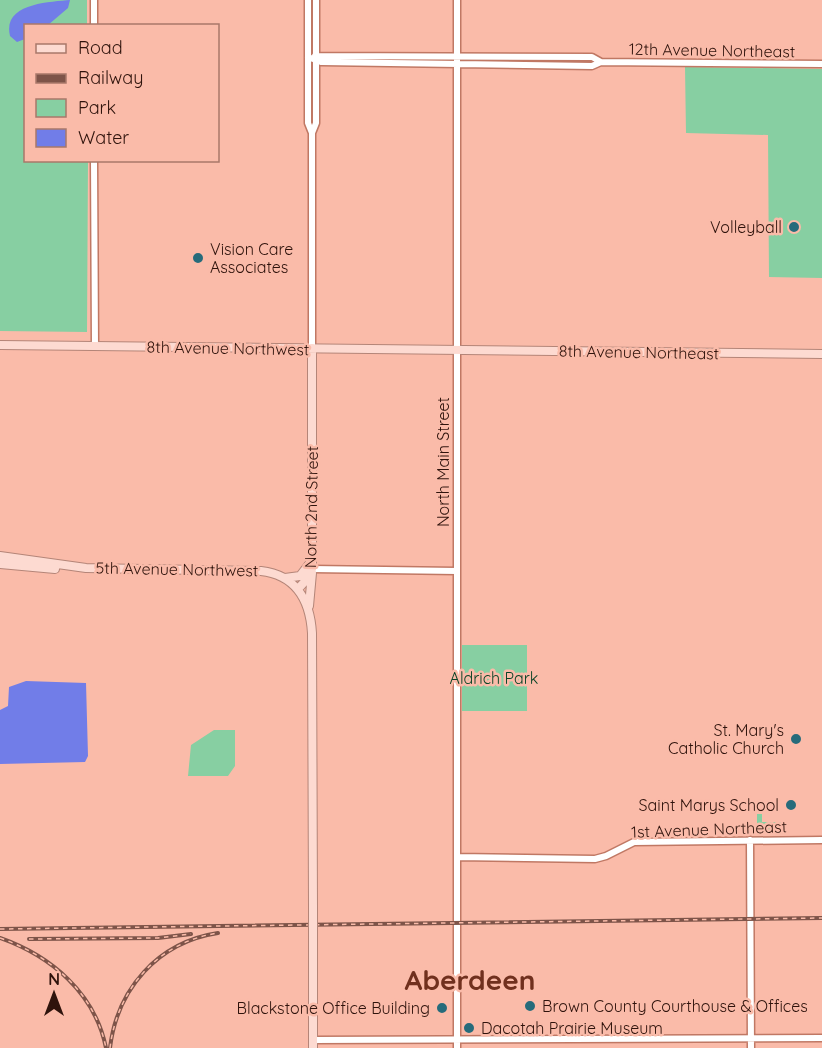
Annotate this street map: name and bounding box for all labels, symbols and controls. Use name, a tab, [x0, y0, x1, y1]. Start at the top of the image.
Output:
legend	[24, 24, 219, 162]
text: Road	[78, 36, 123, 59]
street label: 12th Avenue Northeast	[629, 39, 795, 61]
text: Railway	[78, 66, 144, 89]
text: Park	[78, 96, 116, 119]
text: Water	[78, 126, 129, 149]
place label: Volleyball	[710, 217, 782, 237]
marker: Volleyball	[787, 220, 801, 234]
place label: Vision Care Associates	[210, 239, 293, 277]
marker: Vision Care Associates	[191, 251, 205, 265]
street label: 8th Avenue Northwest	[147, 337, 309, 359]
street label: 8th Avenue Northeast	[559, 341, 719, 363]
street label: North Main Street	[433, 397, 453, 527]
street label: North 2nd Street	[300, 446, 322, 568]
street label: 5th Avenue Northwest	[95, 558, 259, 580]
park label: Aldrich Park	[450, 668, 538, 688]
place label: St. Mary's Catholic Church	[668, 720, 784, 758]
marker: St. Mary's Catholic Church	[789, 732, 803, 746]
place label: Saint Marys School	[639, 795, 779, 815]
marker: Saint Marys School	[784, 798, 798, 812]
street label: 1st Avenue Northeast	[631, 816, 787, 842]
district label: Aberdeen	[405, 962, 535, 997]
north arrow	[24, 964, 84, 1024]
text: N	[48, 969, 60, 989]
place label: Brown County Courthouse & Offices	[542, 996, 808, 1016]
place label: Blackstone Office Building	[237, 998, 430, 1018]
marker: Brown County Courthouse & Offices	[523, 999, 537, 1013]
marker: Blackstone Office Building	[435, 1001, 449, 1015]
place label: Dacotah Prairie Museum	[481, 1018, 663, 1038]
marker: Dacotah Prairie Museum	[462, 1021, 476, 1035]

